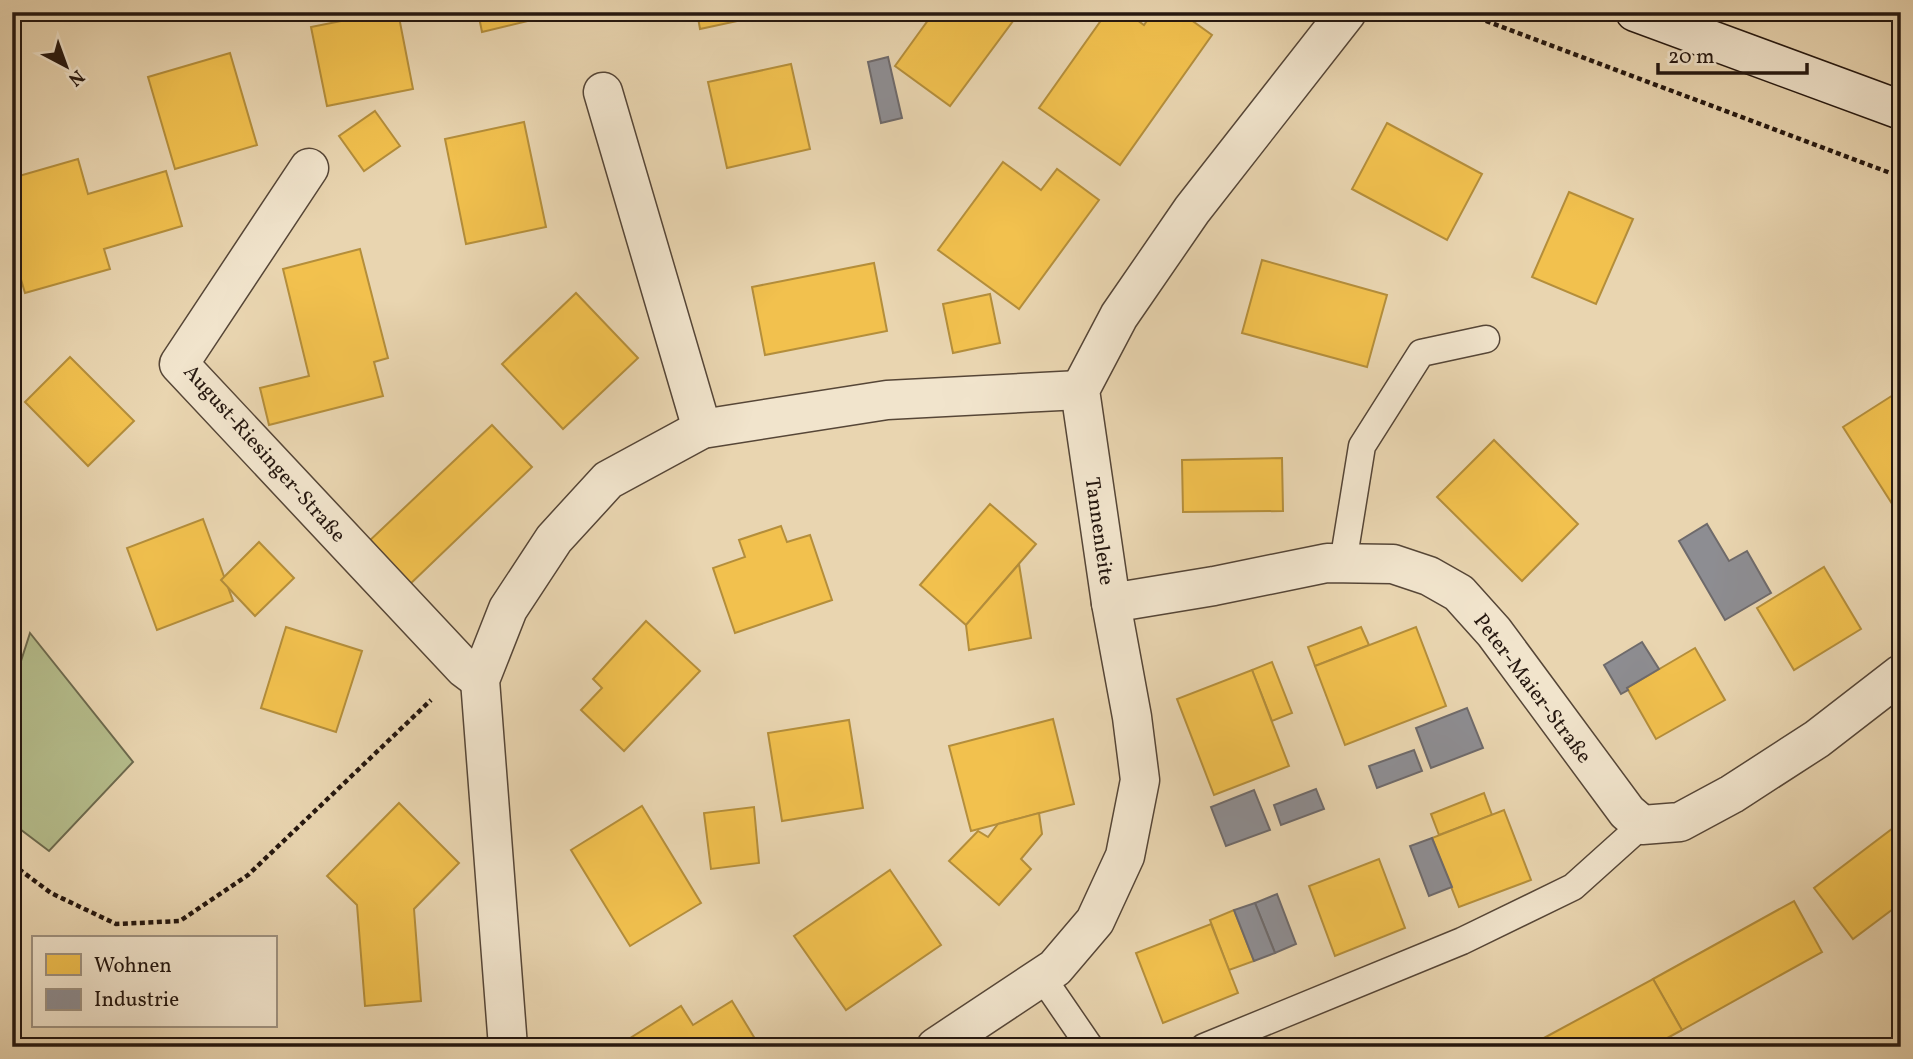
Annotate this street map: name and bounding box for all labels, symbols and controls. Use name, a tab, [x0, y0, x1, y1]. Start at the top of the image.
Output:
north arrow	[32, 32, 102, 102]
scale bar	[1658, 32, 1806, 76]
text: 20 m	[1668, 43, 1714, 72]
text: N	[62, 63, 90, 92]
street label: August-Riesinger-Straße	[176, 359, 352, 549]
street label: Tannenleite	[1077, 475, 1120, 587]
street label: Peter-Maier-Straße	[1466, 608, 1598, 770]
legend	[32, 936, 276, 1028]
text: Wohnen	[94, 952, 172, 981]
text: Industrie	[94, 986, 179, 1015]

